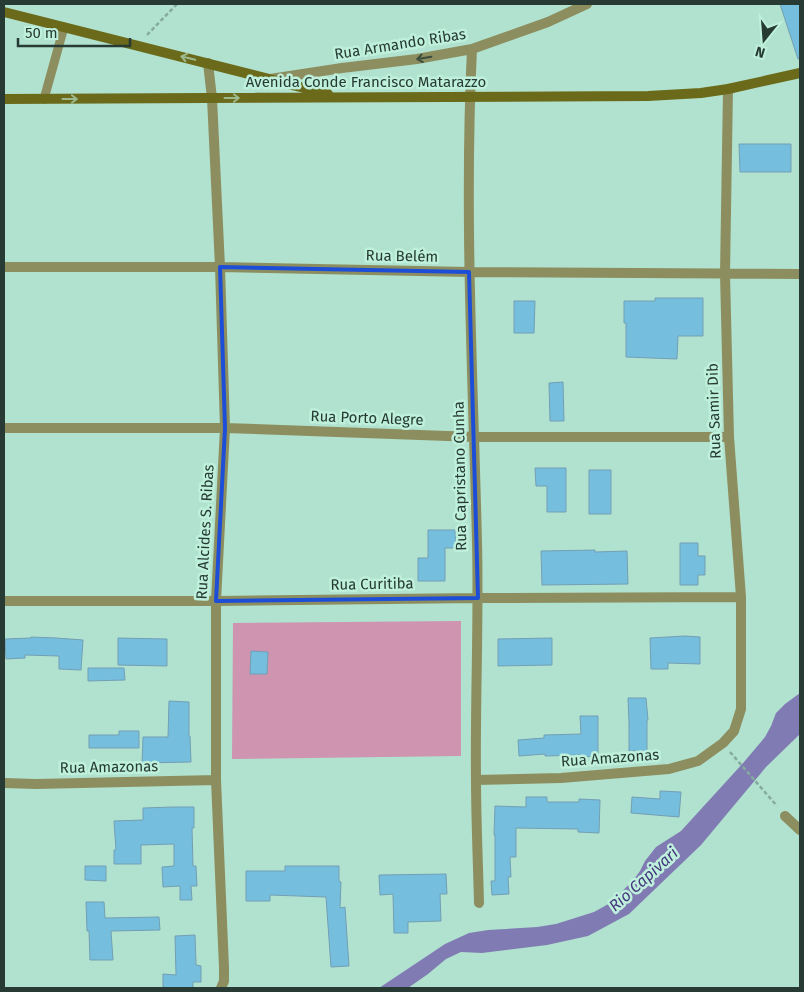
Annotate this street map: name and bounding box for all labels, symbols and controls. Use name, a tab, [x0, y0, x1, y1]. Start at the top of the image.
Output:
scale bar	[18, 15, 130, 47]
north arrow	[739, 15, 789, 65]
text: 50 m	[25, 24, 58, 42]
street label: Rua Armando Ribas	[333, 25, 467, 63]
text: N	[753, 42, 767, 61]
one-way arrow	[181, 53, 197, 63]
one-way arrow	[416, 53, 432, 63]
street label: Avenida Conde Francisco Matarazzo	[246, 73, 486, 91]
one-way arrow	[224, 93, 240, 103]
one-way arrow	[62, 94, 78, 104]
street label: Rua Belém	[366, 246, 438, 266]
street label: Rua Samir Dib	[703, 363, 725, 459]
street label: Rua Capristano Cunha	[450, 401, 470, 551]
street label: Rua Porto Alegre	[310, 407, 424, 429]
street label: Rua Alcides S. Ribas	[192, 464, 218, 600]
street label: Rua Curitiba	[330, 574, 414, 594]
street label: Rua Amazonas	[560, 746, 660, 770]
street label: Rua Amazonas	[60, 757, 158, 777]
water label: Rio Capivari	[605, 843, 682, 915]

